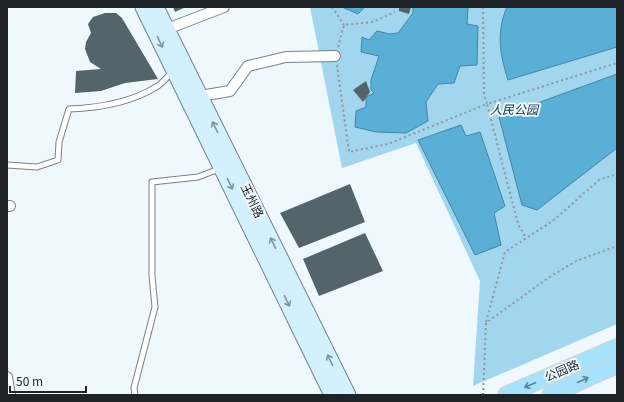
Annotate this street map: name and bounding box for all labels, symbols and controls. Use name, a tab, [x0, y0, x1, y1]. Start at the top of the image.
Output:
one-way arrow	[157, 36, 164, 48]
park label: 人民公园	[490, 100, 540, 117]
one-way arrow	[211, 121, 218, 133]
one-way arrow	[226, 178, 234, 190]
street label: 玉州路	[238, 180, 269, 220]
one-way arrow	[269, 238, 276, 250]
one-way arrow	[283, 295, 291, 307]
one-way arrow	[326, 354, 333, 366]
street label: 公园路	[542, 355, 581, 384]
scale bar	[10, 368, 86, 394]
text: 50 m	[16, 372, 43, 389]
one-way arrow	[577, 376, 589, 383]
one-way arrow	[524, 382, 536, 389]

